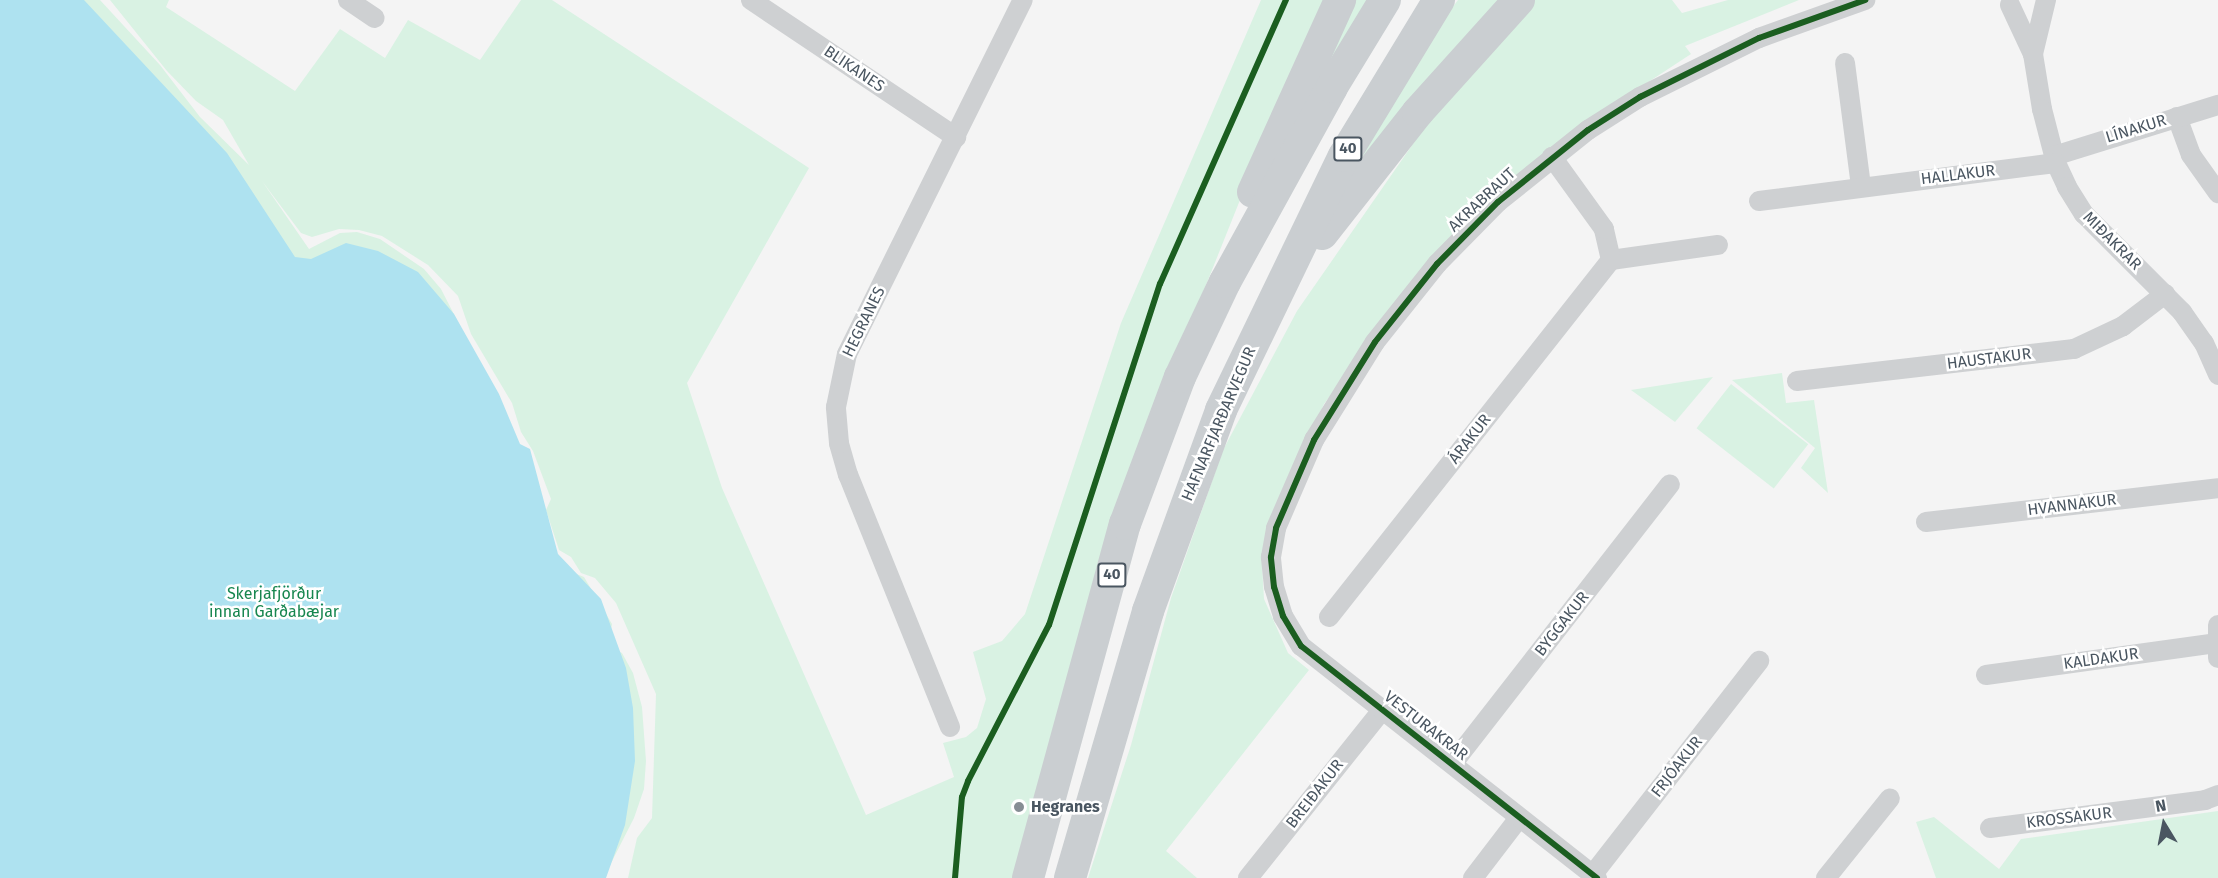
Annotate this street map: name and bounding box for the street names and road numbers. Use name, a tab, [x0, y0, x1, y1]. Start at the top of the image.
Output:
street label: BLIKANES	[820, 42, 888, 96]
street label: LÍNAKUR	[2103, 111, 2169, 147]
road number: 40	[1333, 137, 1363, 161]
street label: HALLAKUR	[1920, 161, 1996, 189]
street label: AKRABRAUT	[1444, 164, 1520, 236]
street label: MIÐAKRAR	[2079, 208, 2145, 274]
street label: HEGRANES	[839, 284, 889, 360]
street label: HAFNARFJARÐARVEGUR	[1178, 344, 1260, 504]
street label: HAUSTAKUR	[1946, 344, 2032, 374]
street label: ÁRAKUR	[1445, 410, 1495, 468]
street label: HVANNAKUR	[2026, 490, 2118, 520]
road number: 40	[1097, 563, 1127, 587]
street label: BYGGAKUR	[1531, 588, 1593, 660]
street label: KALDAKUR	[2062, 644, 2140, 674]
street label: VESTURAKRAR	[1380, 687, 1472, 765]
street label: FRJÓAKUR	[1647, 733, 1707, 801]
street label: BREIÐAKUR	[1282, 756, 1348, 832]
street label: KROSSAKUR	[2025, 803, 2113, 833]

